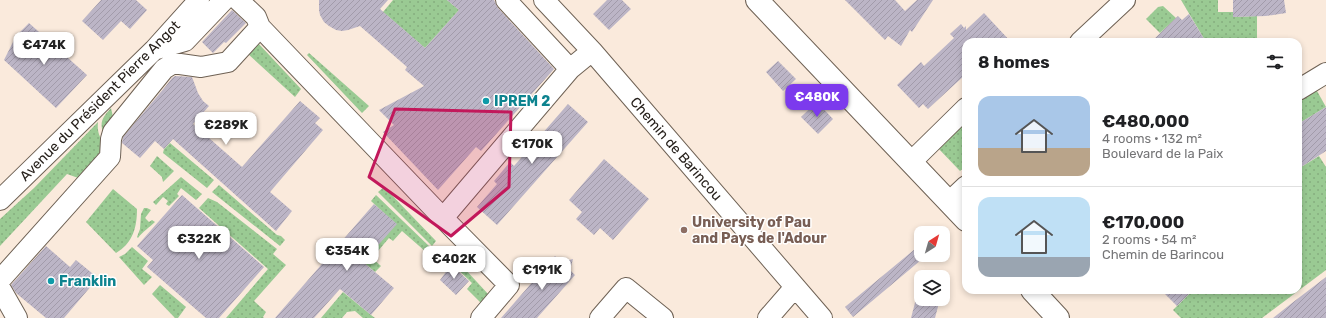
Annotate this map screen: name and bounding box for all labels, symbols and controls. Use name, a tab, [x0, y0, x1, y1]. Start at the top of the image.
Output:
street label: Avenue du Président Pierre Angot	[16, 17, 184, 185]
pin: €474K	[16, 32, 72, 66]
text: €474K	[22, 37, 66, 52]
icon: filters	[1264, 51, 1286, 73]
text: 8 homes	[978, 52, 1050, 72]
pin: €480K	[789, 84, 845, 118]
text: €480K	[794, 89, 840, 104]
place label: IPREM 2	[494, 93, 550, 110]
street label: Chemin de Barincou	[626, 94, 726, 204]
marker: IPREM 2	[481, 96, 491, 106]
text: €480,000	[1102, 111, 1189, 131]
pin: €289K	[198, 112, 254, 146]
icon: home	[1010, 112, 1058, 160]
text: €289K	[204, 117, 248, 132]
pin: €170K	[504, 131, 560, 165]
text: 4 rooms · 132 m²	[1102, 131, 1202, 146]
text: €170K	[511, 136, 553, 151]
text: Boulevard de la Paix	[1102, 146, 1223, 161]
text: €170,000	[1102, 212, 1184, 232]
icon: home	[1010, 213, 1058, 261]
place label: University of Pau and Pays de l'Adour	[692, 214, 827, 247]
marker: University of Pau and Pays de l'Adour	[679, 225, 689, 235]
pin: €322K	[171, 226, 227, 260]
north arrow	[914, 226, 950, 262]
map controls	[914, 226, 950, 306]
text: €322K	[177, 231, 221, 246]
text: 2 rooms · 54 m²	[1102, 232, 1196, 247]
pin: €354K	[319, 238, 375, 272]
text: €354K	[325, 243, 369, 258]
pin: €402K	[426, 246, 482, 280]
text: Chemin de Barincou	[1102, 247, 1224, 262]
text: €402K	[432, 251, 477, 266]
pin: €191K	[514, 257, 570, 291]
text: €191K	[522, 262, 562, 277]
button: layers	[914, 270, 950, 306]
place label: Franklin	[59, 273, 116, 290]
marker: Franklin	[46, 276, 56, 286]

